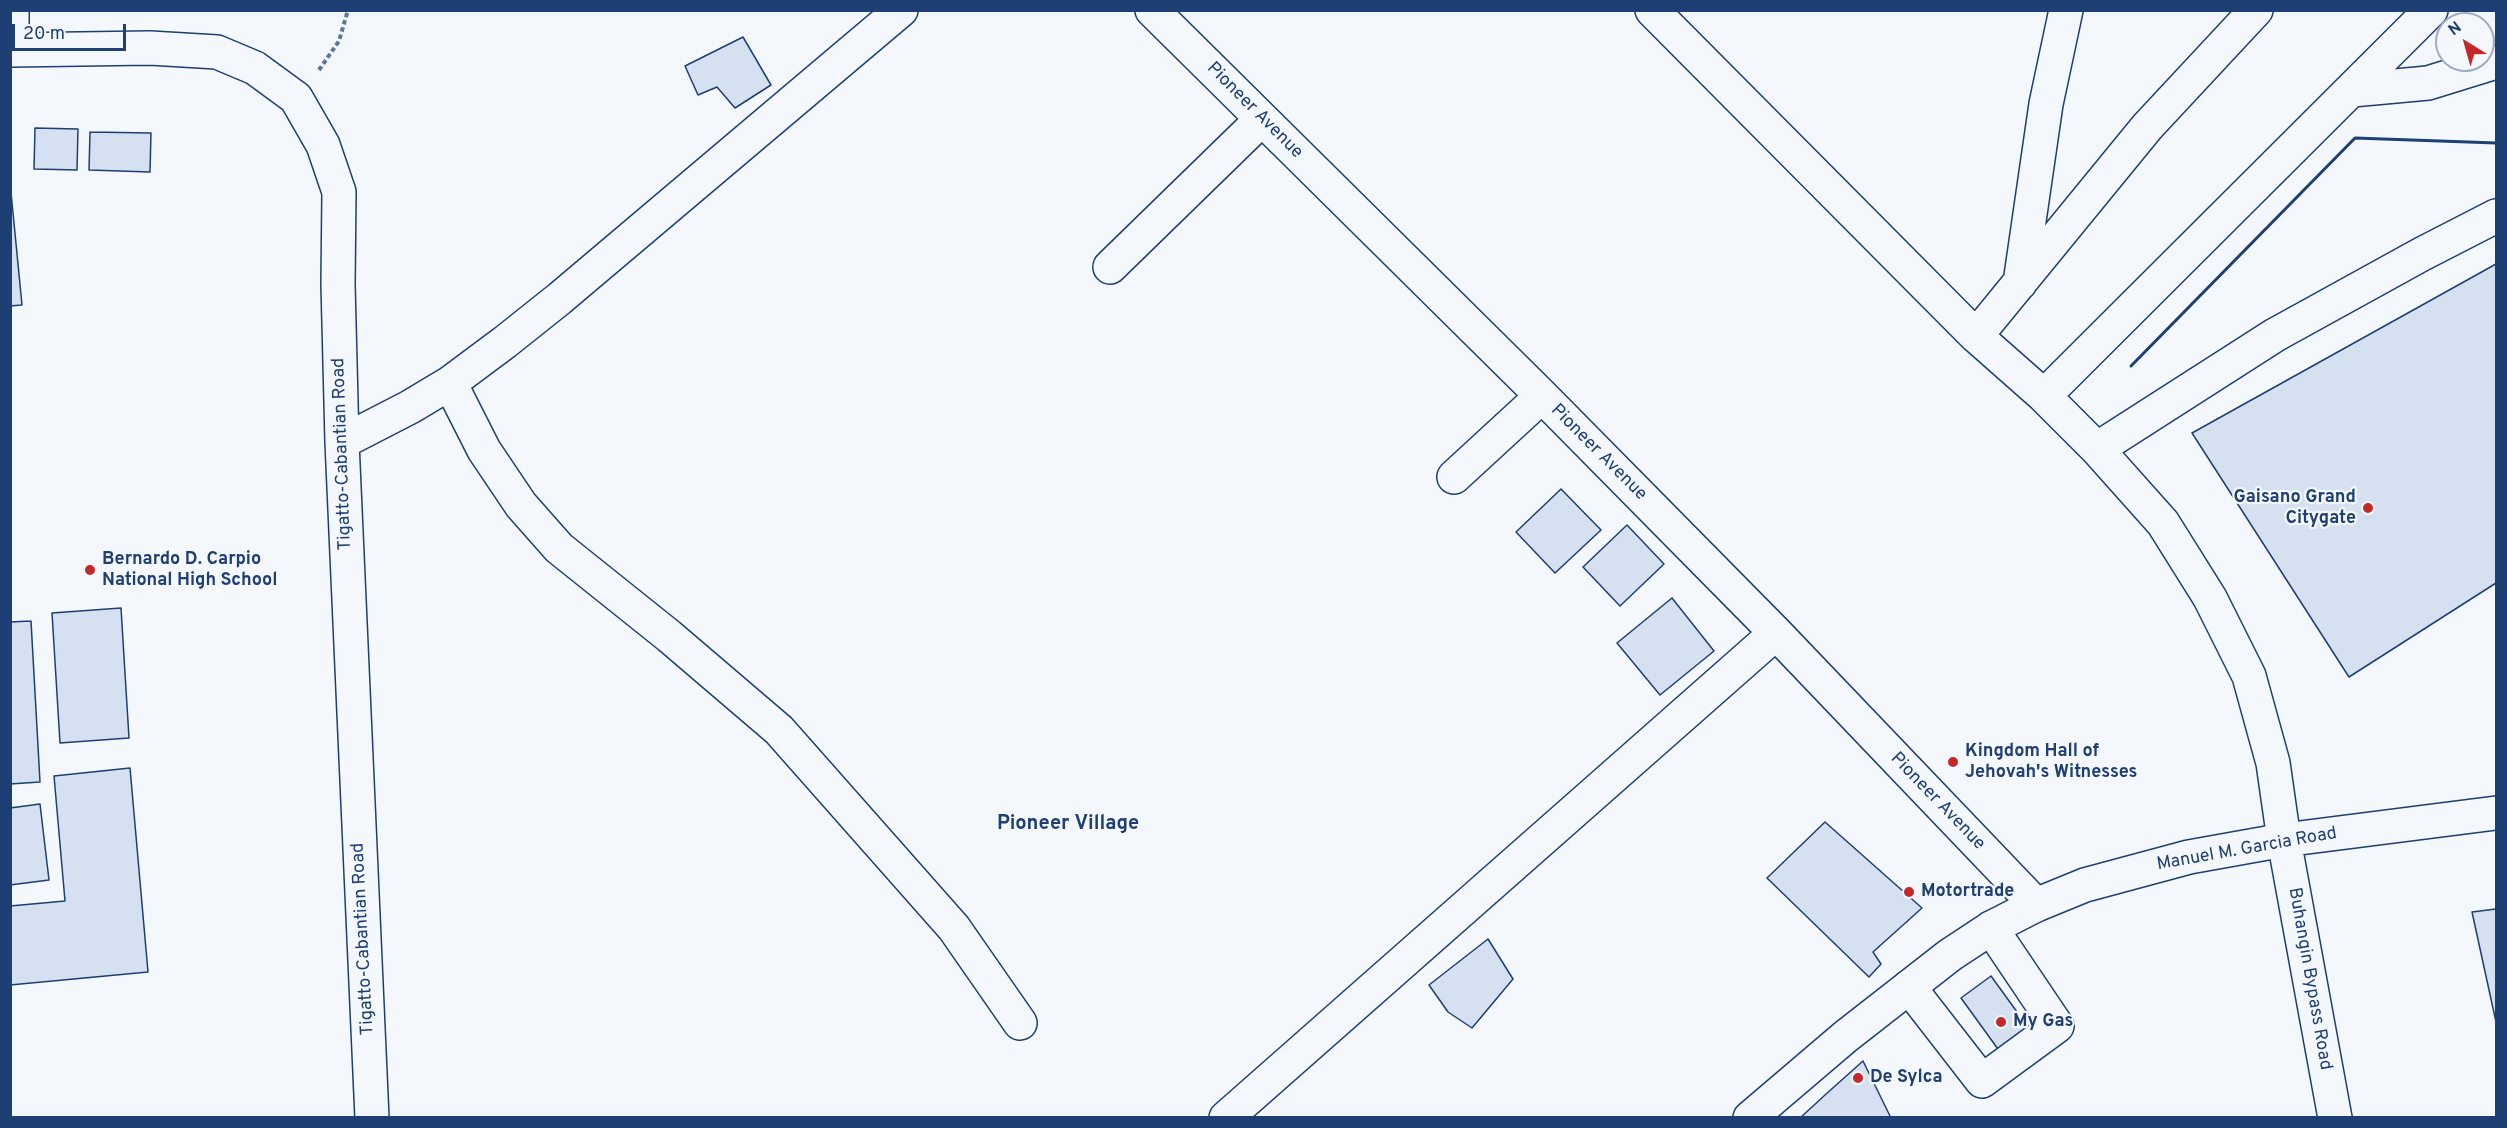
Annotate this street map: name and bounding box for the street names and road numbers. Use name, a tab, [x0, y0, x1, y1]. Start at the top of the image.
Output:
street label: Pioneer Avenue	[1201, 58, 1307, 164]
street label: Tigatto-Cabantian Road	[329, 357, 357, 551]
street label: Pioneer Avenue	[1545, 400, 1651, 506]
street label: Pioneer Avenue	[1885, 749, 1989, 855]
street label: Manuel M. Garcia Road	[2155, 824, 2339, 876]
street label: Tigatto-Cabantian Road	[348, 842, 380, 1036]
street label: Buhangin Bypass Road	[2282, 886, 2336, 1072]

